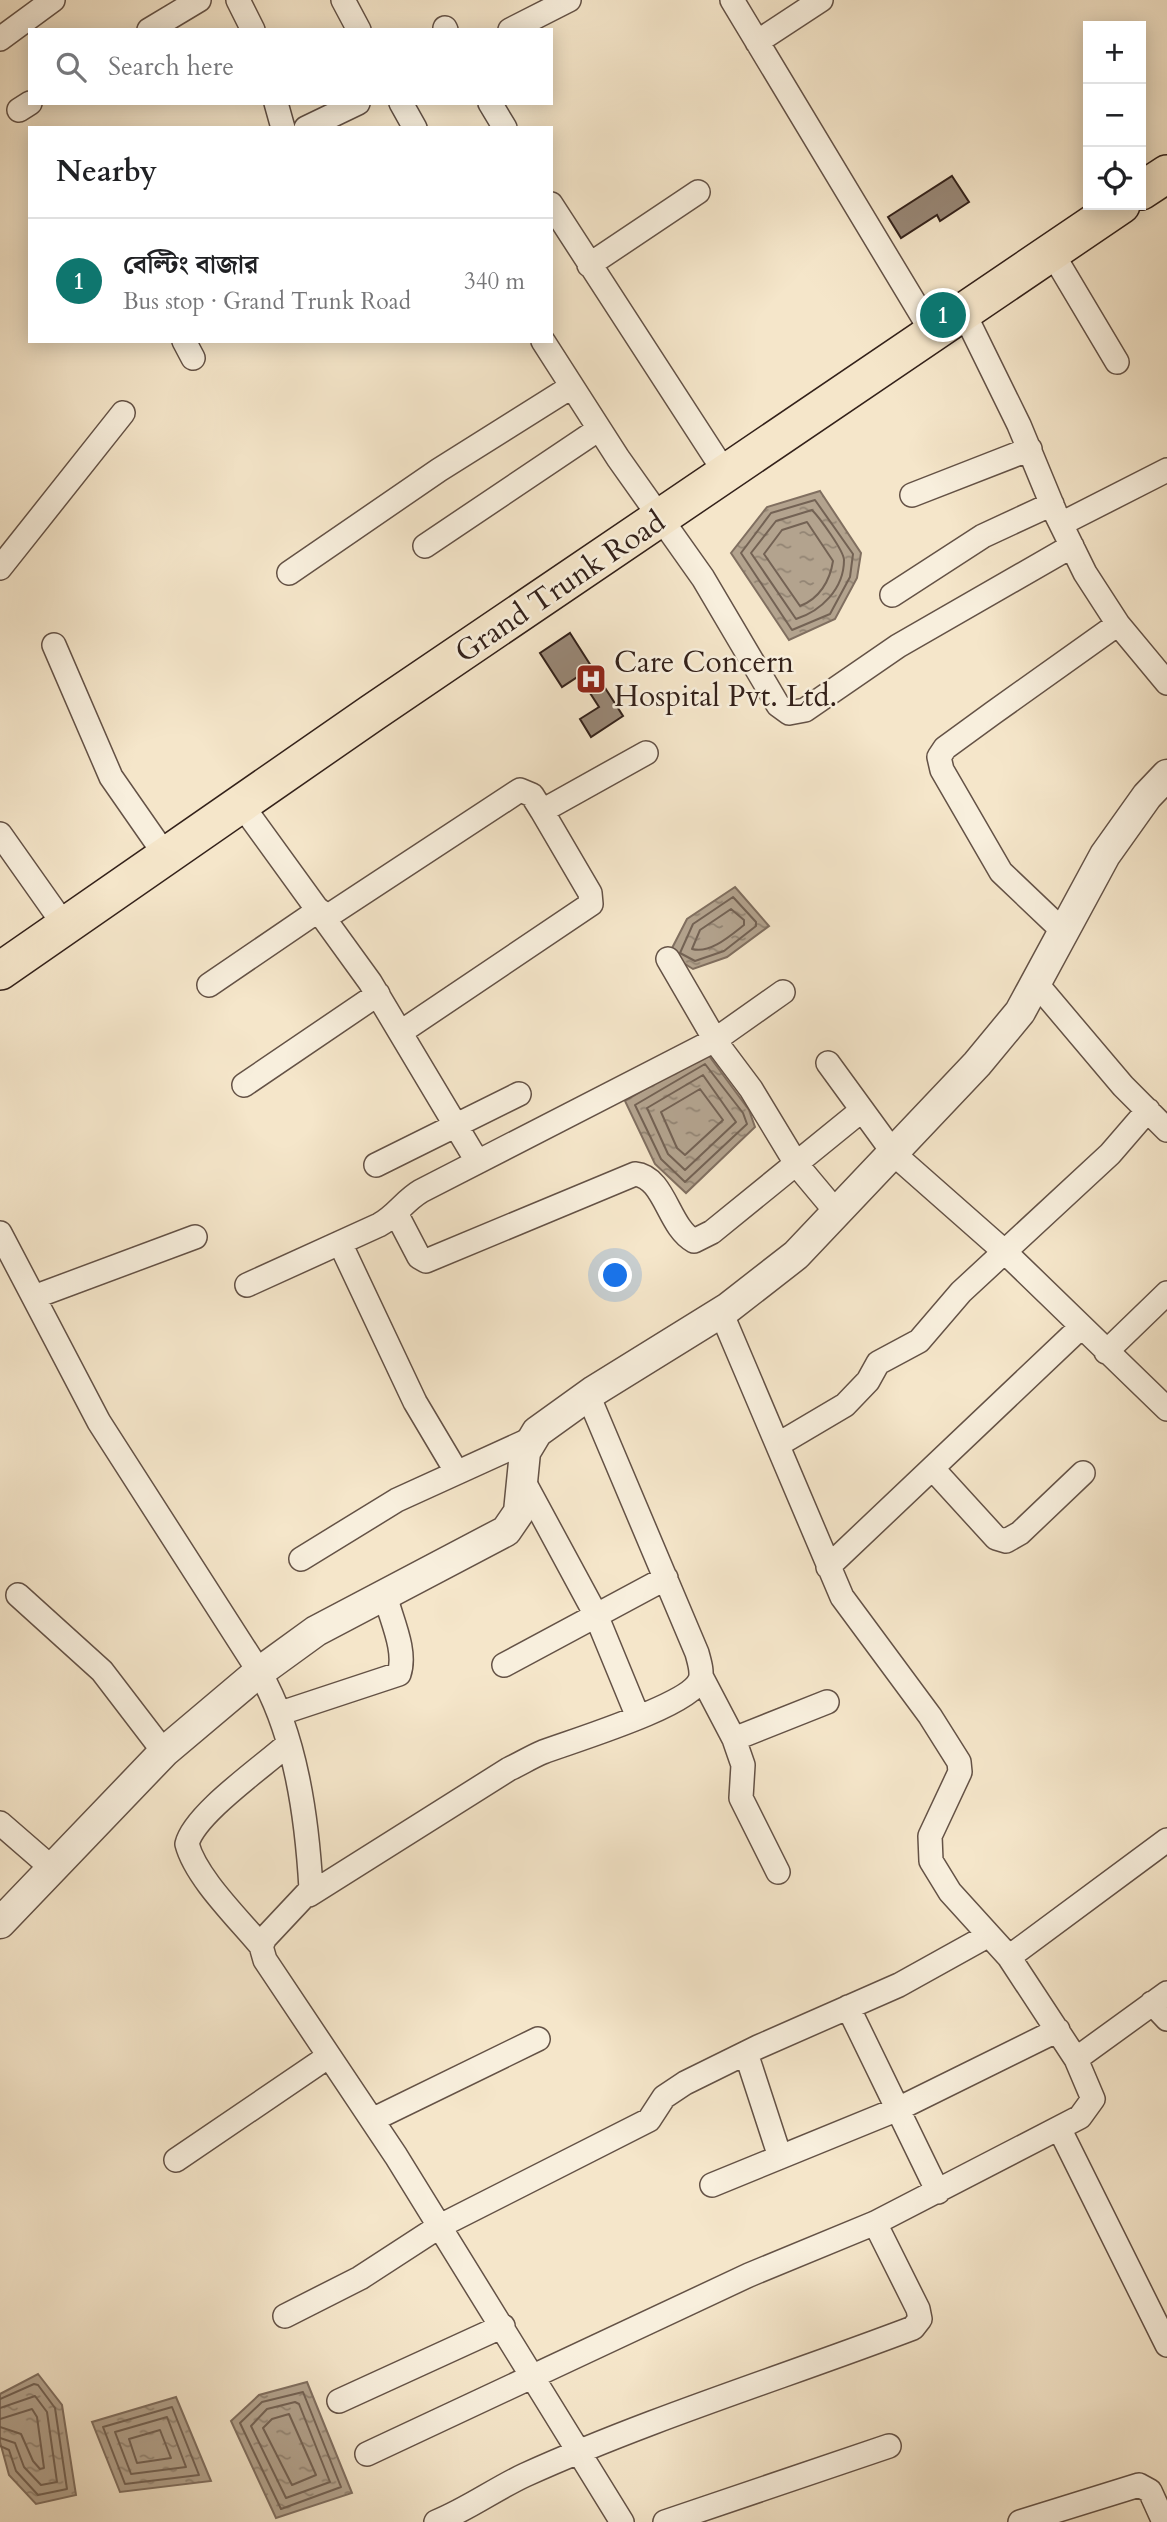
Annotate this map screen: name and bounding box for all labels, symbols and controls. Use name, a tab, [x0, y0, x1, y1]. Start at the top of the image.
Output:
map controls	[1083, 21, 1146, 210]
button: +	[1083, 21, 1146, 84]
search box	[28, 28, 553, 105]
icon: search	[52, 48, 90, 86]
text: Search here	[108, 49, 234, 84]
button: −	[1083, 84, 1146, 147]
button: locate	[1083, 147, 1146, 210]
text: Nearby	[56, 151, 157, 192]
text: বেল্টিং বাজার	[123, 247, 258, 282]
text: 1	[73, 266, 85, 297]
text: 340 m	[464, 266, 525, 297]
text: Bus stop · Grand Trunk Road	[123, 286, 411, 317]
pin: 1	[920, 289, 966, 341]
street label: Grand Trunk Road	[447, 501, 673, 673]
place label: Care Concern Hospital Pvt. Ltd.	[614, 642, 837, 717]
hospital icon: Care Concern Hospital Pvt. Ltd.	[574, 662, 608, 696]
your location	[598, 1258, 632, 1292]

